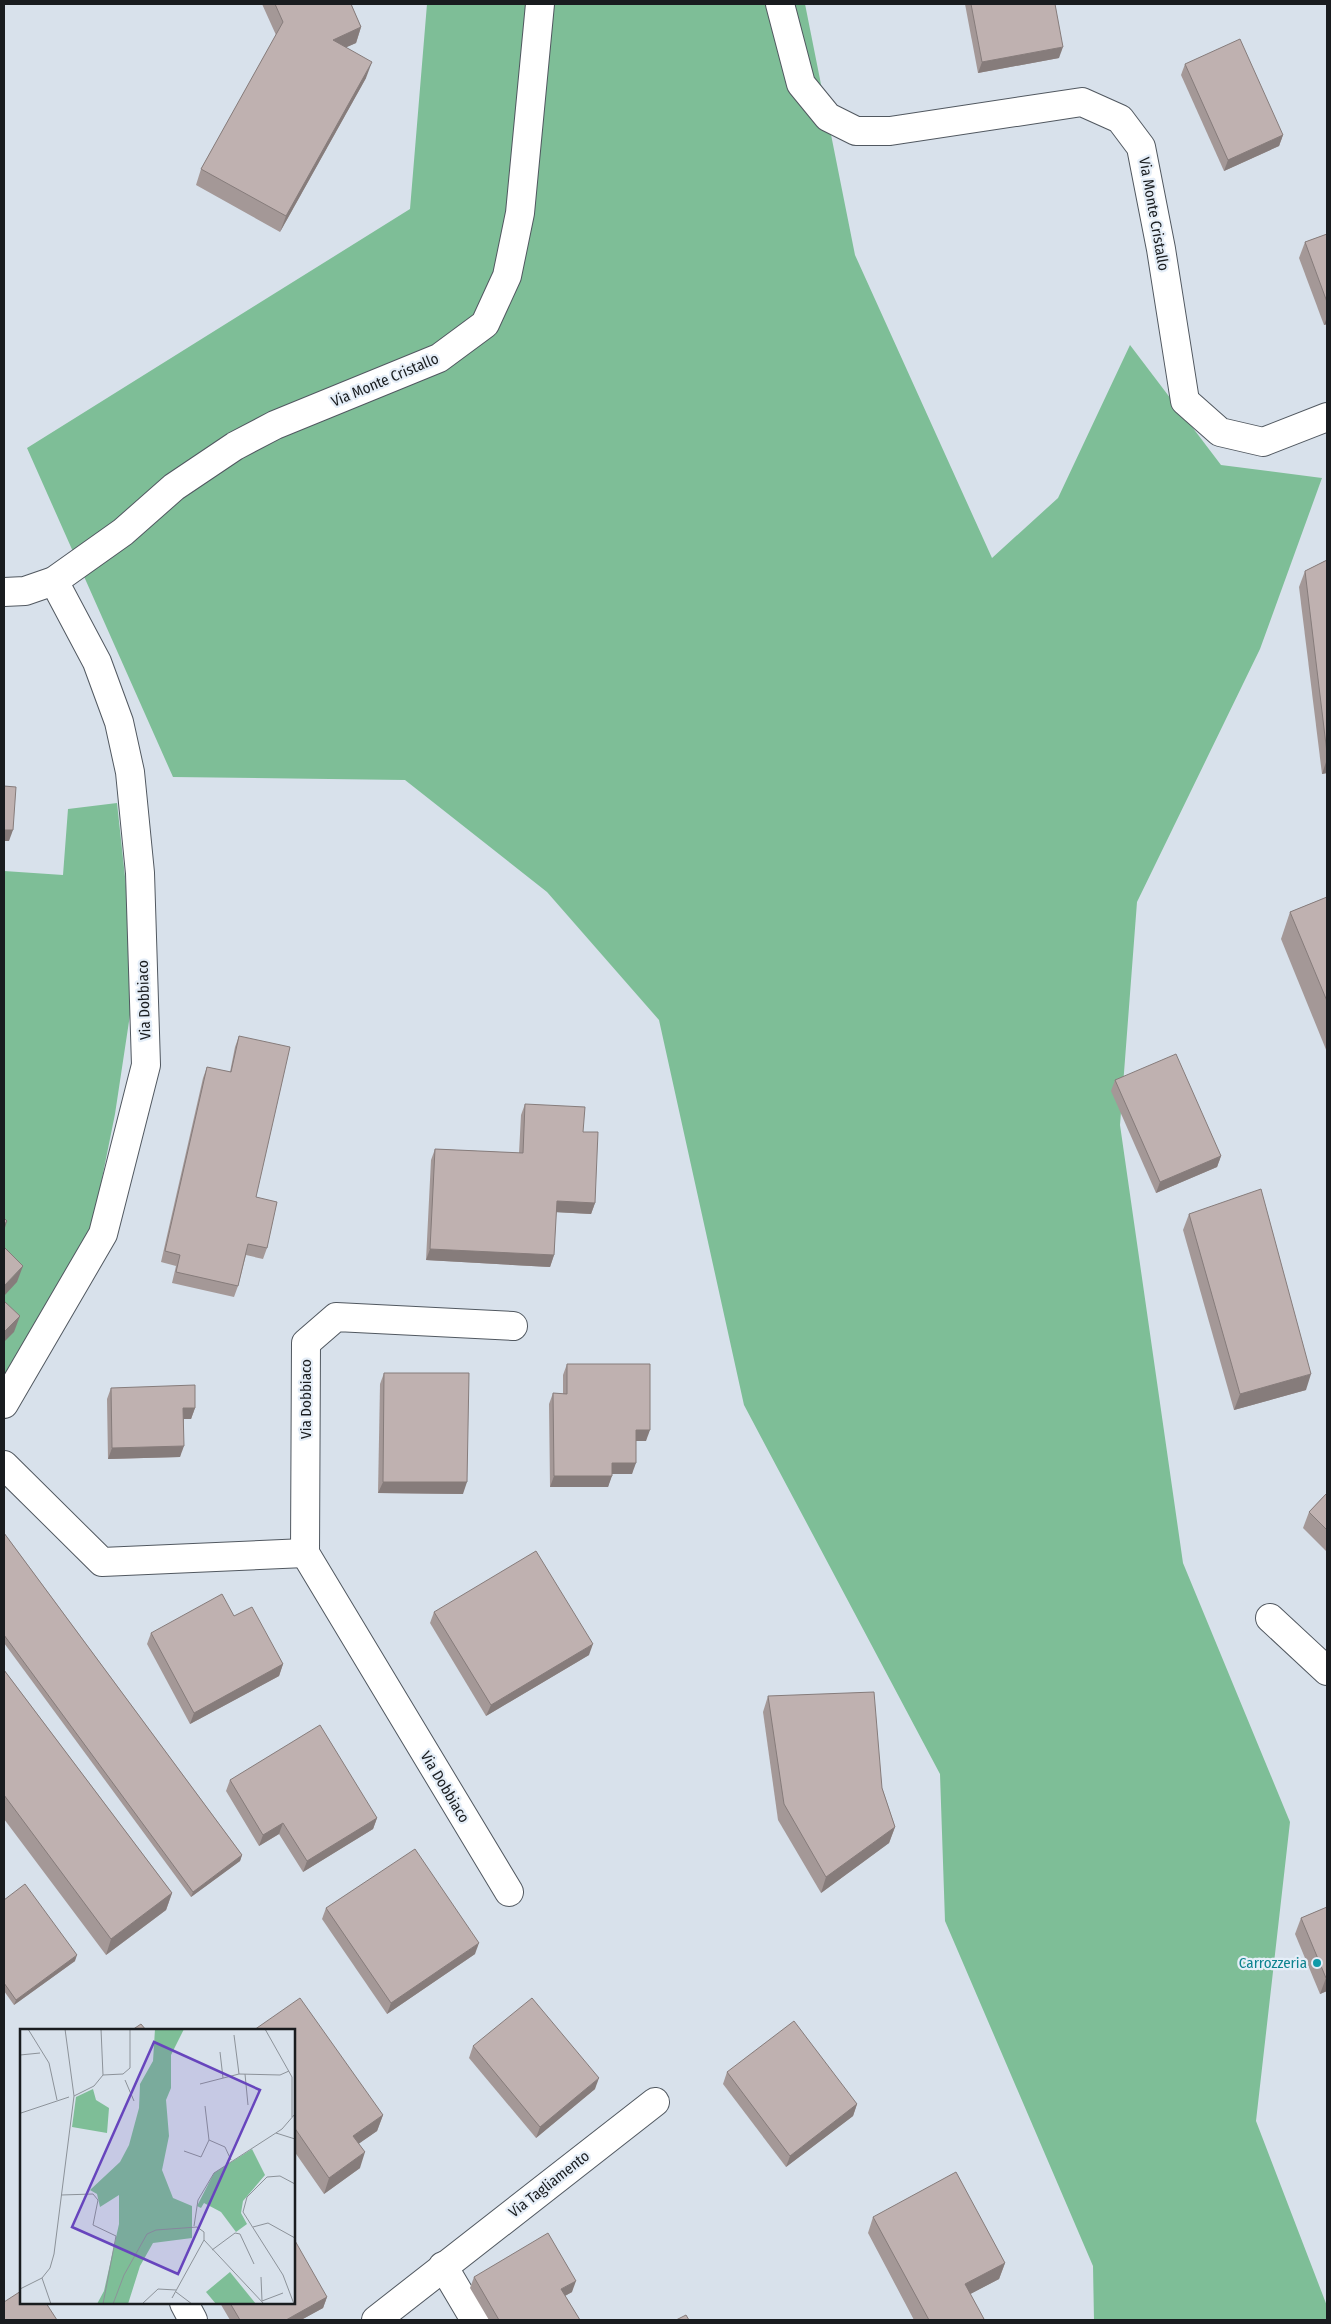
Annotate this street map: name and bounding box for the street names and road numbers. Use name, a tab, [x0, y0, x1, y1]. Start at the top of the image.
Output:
street label: Via Monte Cristallo	[1135, 156, 1173, 272]
street label: Via Monte Cristallo	[329, 349, 442, 411]
street label: Via Dobbiaco	[134, 960, 154, 1040]
street label: Via Dobbiaco	[297, 1359, 315, 1439]
street label: Via Dobbiaco	[417, 1748, 473, 1826]
street label: Via Tagliamento	[505, 2147, 593, 2221]

